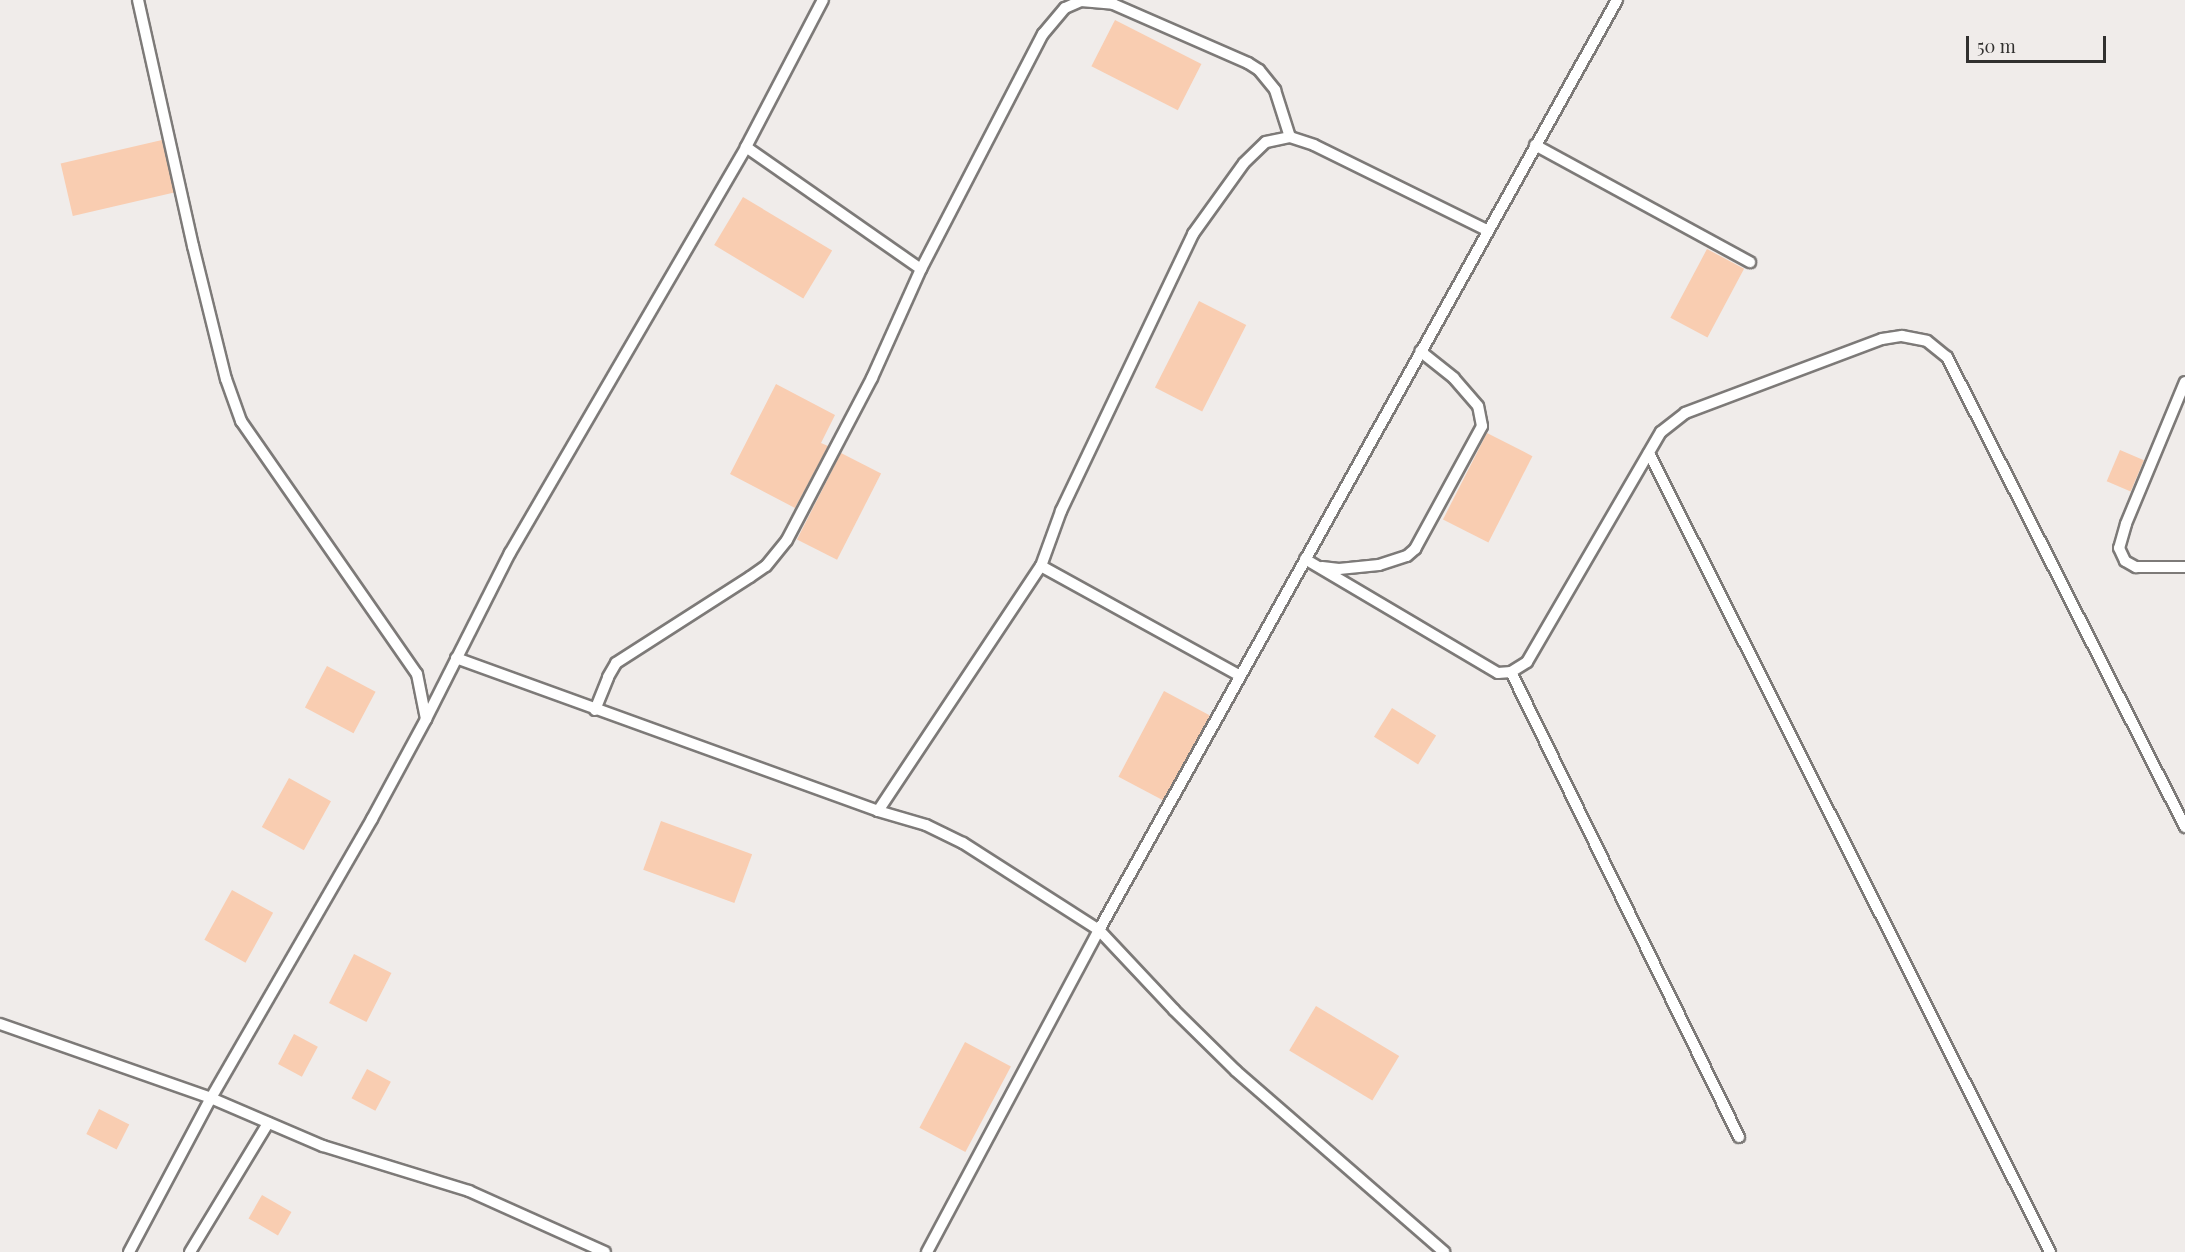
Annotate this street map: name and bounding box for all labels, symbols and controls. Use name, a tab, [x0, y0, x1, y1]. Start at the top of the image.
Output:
scale bar	[1969, 24, 2108, 62]
text: 50 m	[1977, 34, 2016, 58]

